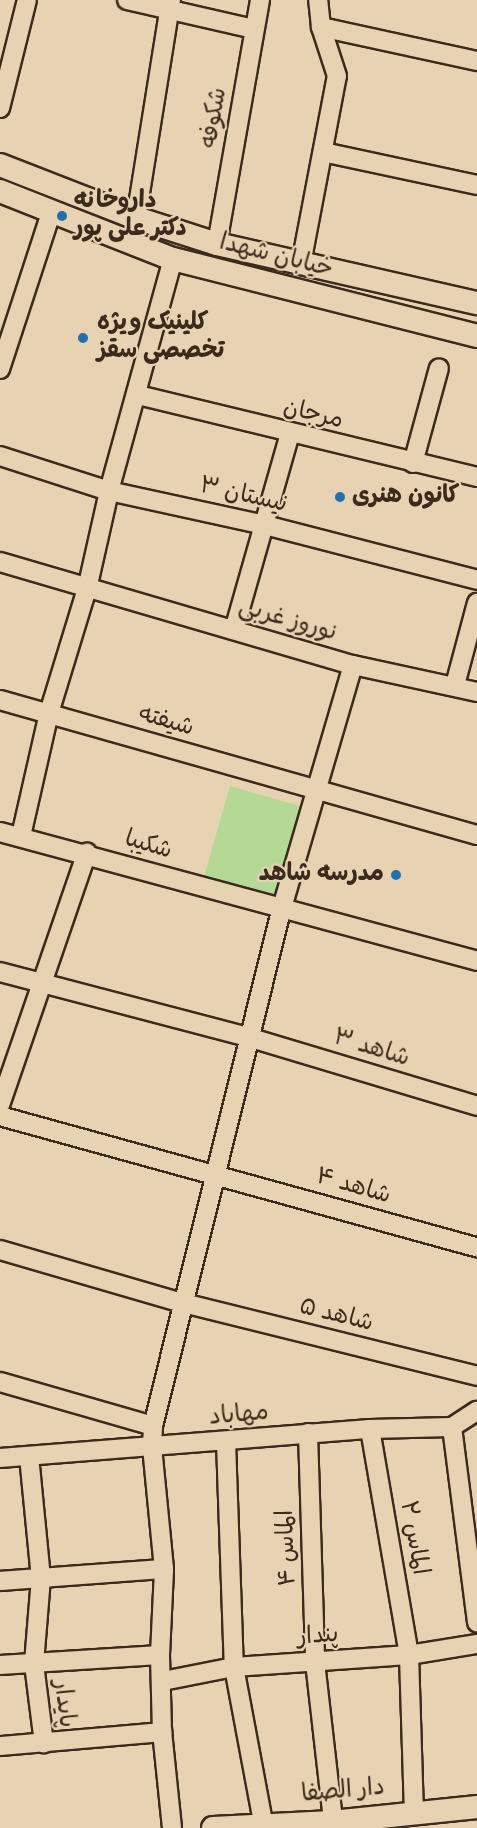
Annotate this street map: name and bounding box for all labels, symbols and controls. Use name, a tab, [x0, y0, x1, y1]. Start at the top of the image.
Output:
street label: شکوفه	[196, 86, 234, 150]
place label: داروخانه دکتر علی پور	[74, 188, 187, 244]
marker: داروخانه دکتر علی پور	[55, 209, 69, 223]
street label: خیابان شهدا	[216, 229, 336, 285]
place label: کلینیک ویژه تخصصی سقز	[97, 310, 225, 366]
marker: کلینیک ویژه تخصصی سقز	[74, 329, 92, 347]
street label: مرجان	[280, 394, 346, 436]
street label: نیستان ۳	[196, 472, 290, 520]
place label: کانون هنری	[352, 483, 459, 511]
marker: کانون هنری	[333, 490, 347, 504]
street label: نوروز غربی	[235, 593, 341, 649]
street label: شیفته	[135, 700, 197, 744]
street label: شکیبا	[121, 825, 175, 867]
place label: مدرسه شاهد	[259, 861, 384, 889]
marker: مدرسه شاهد	[389, 868, 403, 882]
street label: شاهد ۳	[329, 1024, 413, 1074]
street label: شاهد ۴	[312, 1163, 394, 1211]
street label: شاهد ۵	[296, 1293, 376, 1339]
street label: مهاباد	[208, 1399, 270, 1433]
street label: الماس ۲	[392, 1499, 434, 1577]
street label: الماس ۴	[272, 1509, 304, 1587]
street label: پندار	[296, 1621, 340, 1653]
street label: پایدار	[46, 1679, 80, 1729]
street label: دار الصفا	[300, 1774, 386, 1810]

